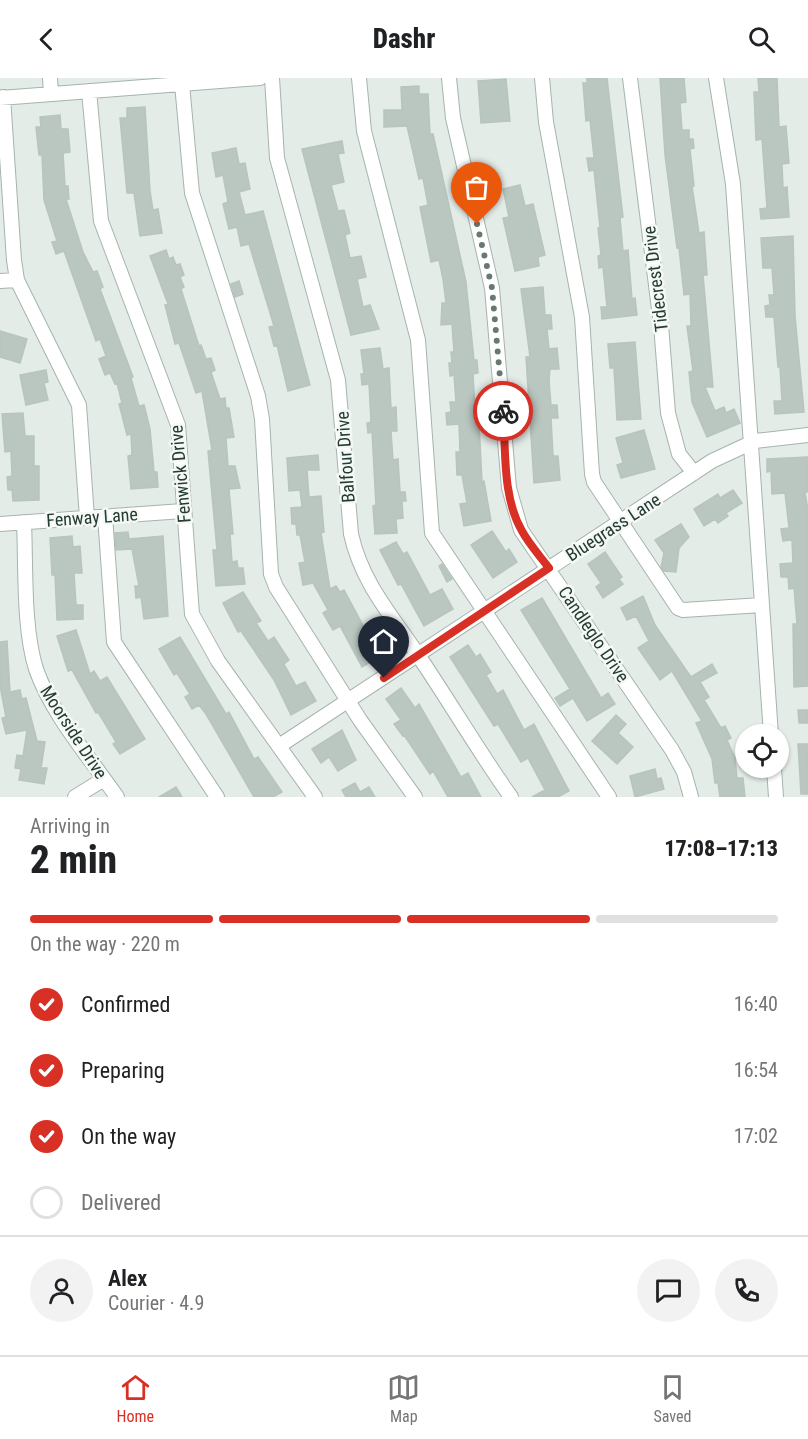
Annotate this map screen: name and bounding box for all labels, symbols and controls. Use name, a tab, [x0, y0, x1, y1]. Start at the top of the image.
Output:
icon: back	[30, 23, 63, 56]
text: Dashr	[373, 23, 435, 55]
icon: search	[745, 23, 778, 56]
pin	[451, 162, 502, 224]
icon: bag	[460, 171, 493, 204]
street label: Tidecrest Drive	[638, 225, 672, 333]
courier	[473, 381, 533, 441]
icon: bike	[487, 395, 520, 428]
street label: Balfour Drive	[331, 411, 359, 503]
street label: Fenwick Drive	[165, 424, 195, 524]
street label: Bluegrass Lane	[562, 489, 664, 565]
street label: Fenway Lane	[45, 503, 139, 531]
street label: Candleglo Drive	[554, 582, 634, 686]
pin	[358, 616, 409, 678]
icon: home	[367, 625, 400, 658]
street label: Moorside Drive	[36, 681, 112, 783]
map controls	[735, 724, 789, 778]
button: locate	[735, 724, 789, 778]
text: Arriving in	[30, 814, 110, 838]
text: 17:08–17:13	[664, 836, 778, 861]
text: 2 min	[30, 837, 117, 883]
text: On the way · 220 m	[30, 932, 180, 956]
icon: check	[30, 988, 63, 1021]
text: Confirmed	[81, 992, 170, 1017]
text: 16:40	[734, 992, 778, 1016]
icon: check	[30, 1054, 63, 1087]
text: Preparing	[81, 1058, 165, 1083]
text: 16:54	[734, 1058, 778, 1082]
icon: check	[30, 1120, 63, 1153]
text: On the way	[81, 1124, 176, 1149]
text: 17:02	[734, 1124, 778, 1148]
text: Delivered	[81, 1190, 161, 1215]
button: person	[30, 1259, 93, 1322]
button: chat	[637, 1259, 700, 1322]
button: phone	[715, 1259, 778, 1322]
text: Alex	[108, 1266, 147, 1291]
text: Courier · 4.9	[108, 1291, 204, 1315]
tab: Home	[117, 1371, 154, 1426]
tab: Map	[387, 1371, 420, 1426]
tab: Saved	[653, 1371, 691, 1426]

